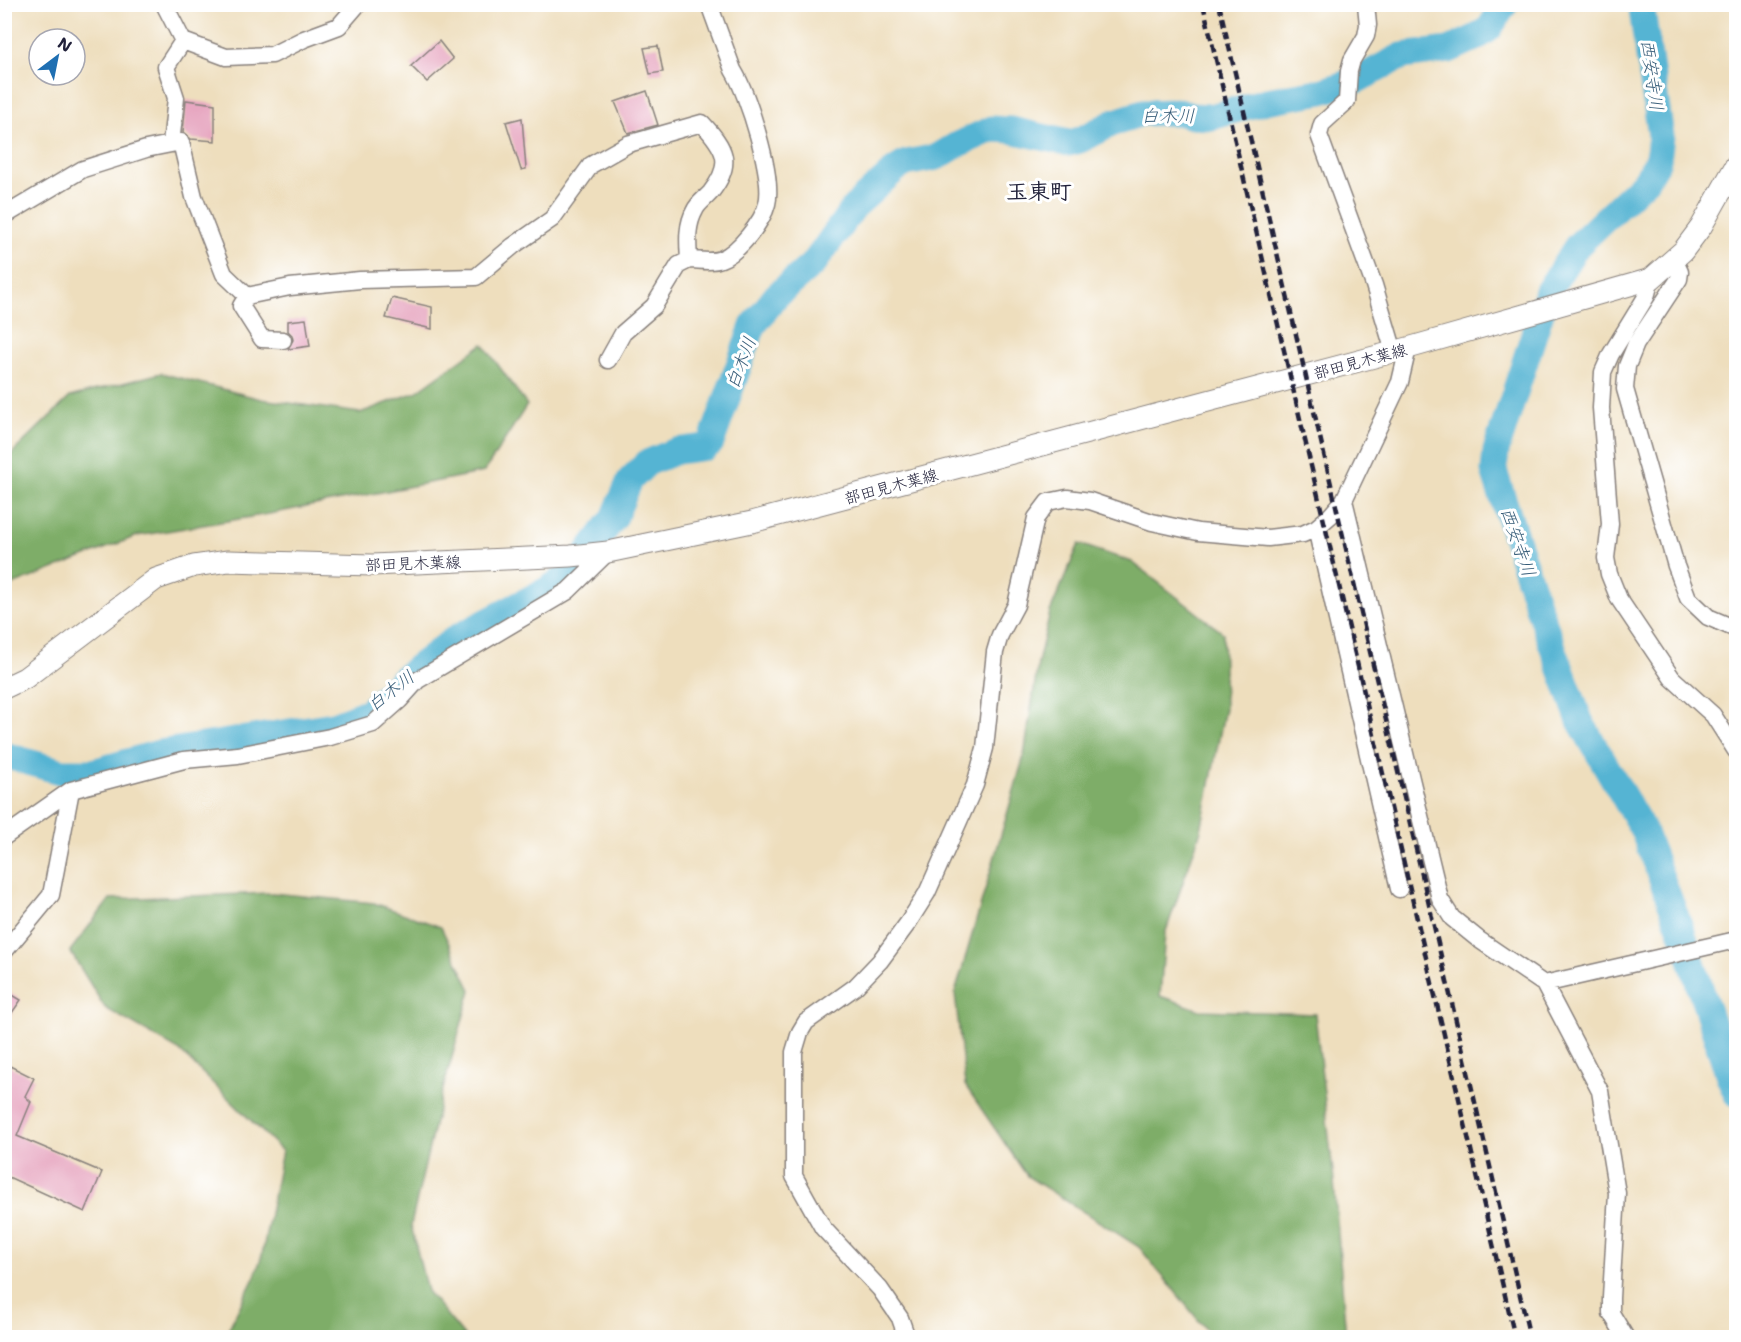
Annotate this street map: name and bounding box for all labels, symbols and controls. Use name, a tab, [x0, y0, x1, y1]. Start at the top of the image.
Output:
north arrow	[27, 27, 87, 87]
text: N	[54, 32, 76, 57]
water label: 西安寺川	[1635, 38, 1669, 112]
water label: 白木川	[1141, 104, 1195, 128]
district label: 玉東町	[1006, 177, 1072, 206]
water label: 白木川	[720, 333, 762, 393]
street label: 部田見木葉線	[1311, 339, 1409, 384]
street label: 部田見木葉線	[842, 464, 940, 509]
water label: 西安寺川	[1495, 504, 1541, 580]
street label: 部田見木葉線	[365, 551, 461, 576]
water label: 白木川	[362, 665, 420, 717]

